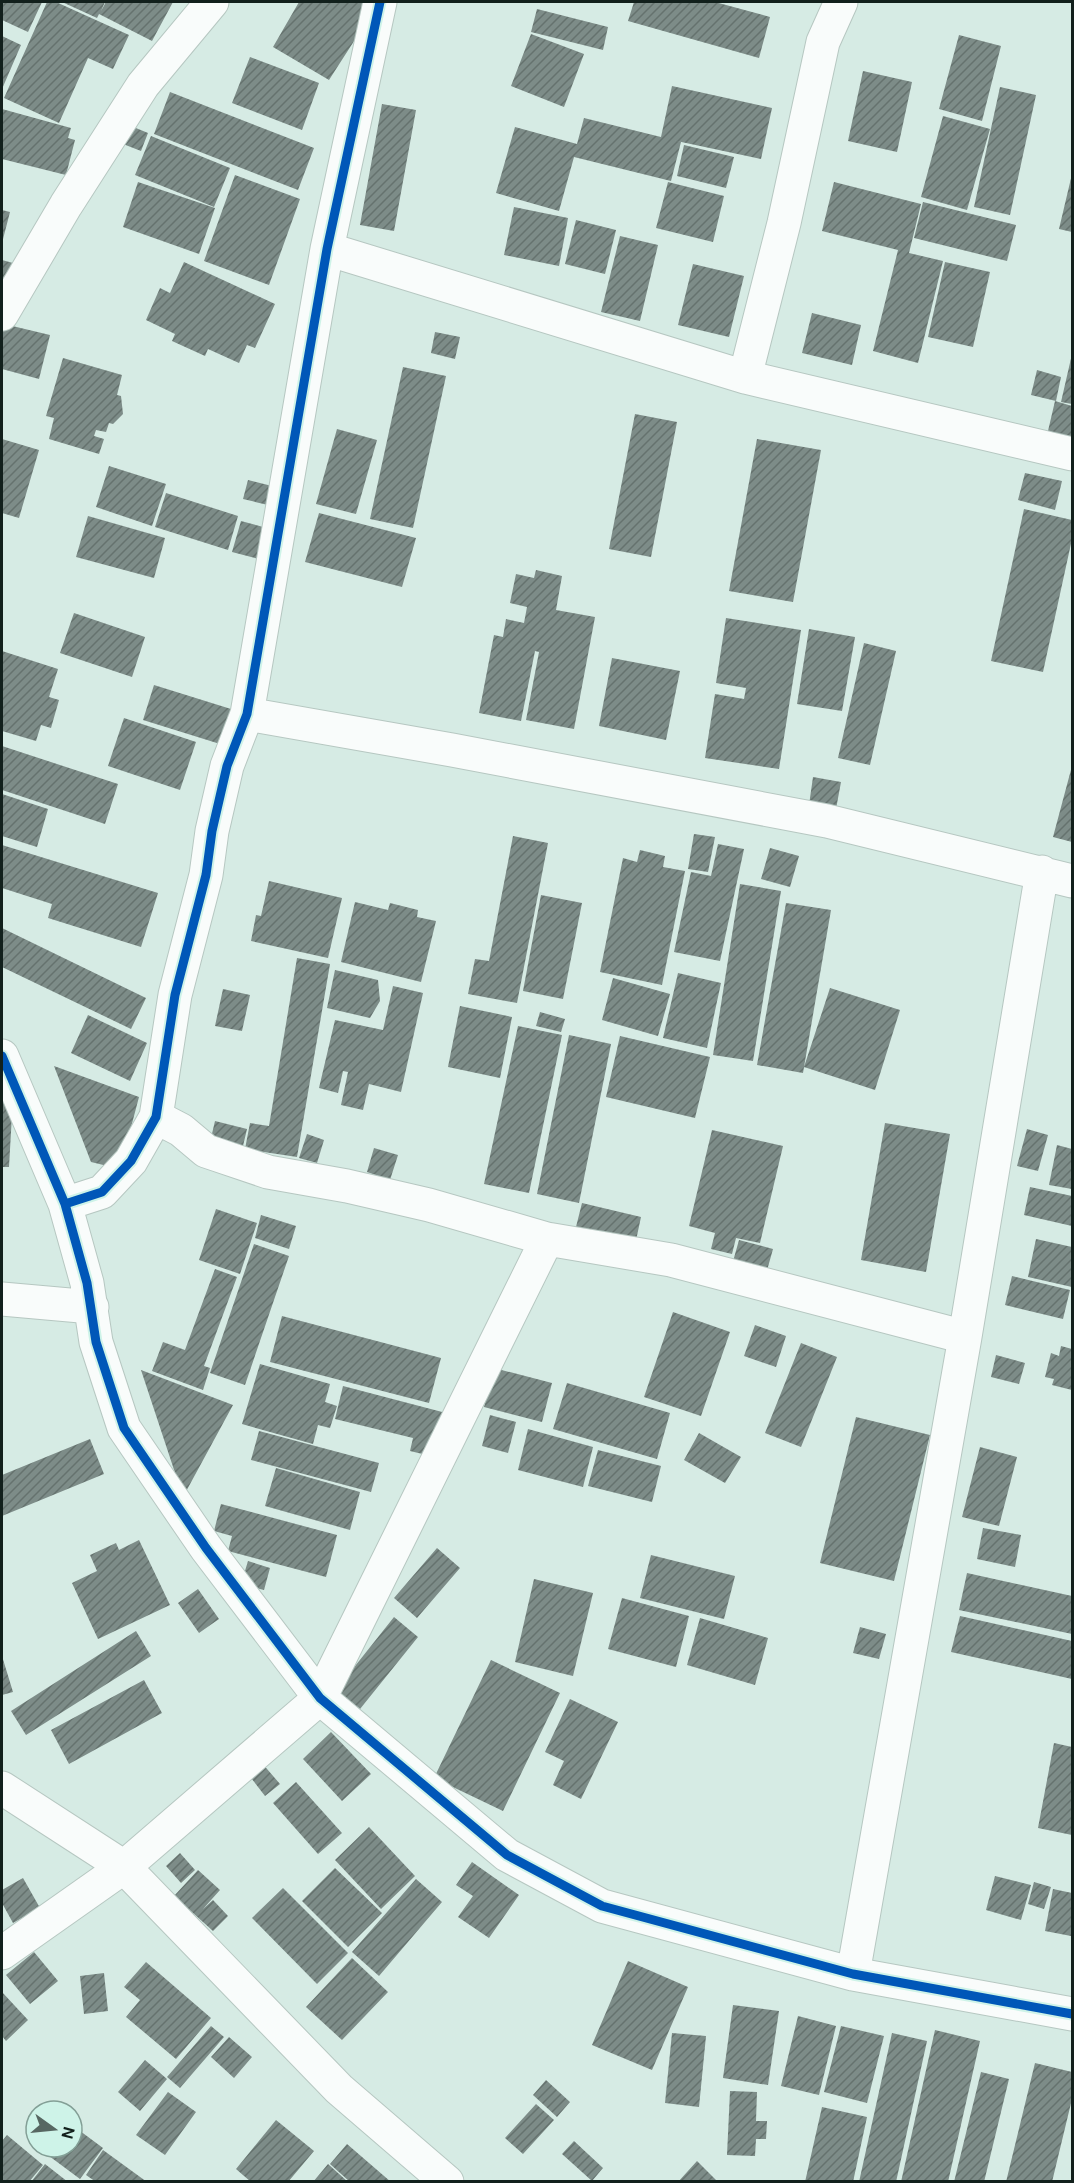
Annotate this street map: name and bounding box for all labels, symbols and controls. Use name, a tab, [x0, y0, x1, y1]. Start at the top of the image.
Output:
north arrow	[24, 2099, 84, 2159]
text: N	[56, 2124, 80, 2141]

